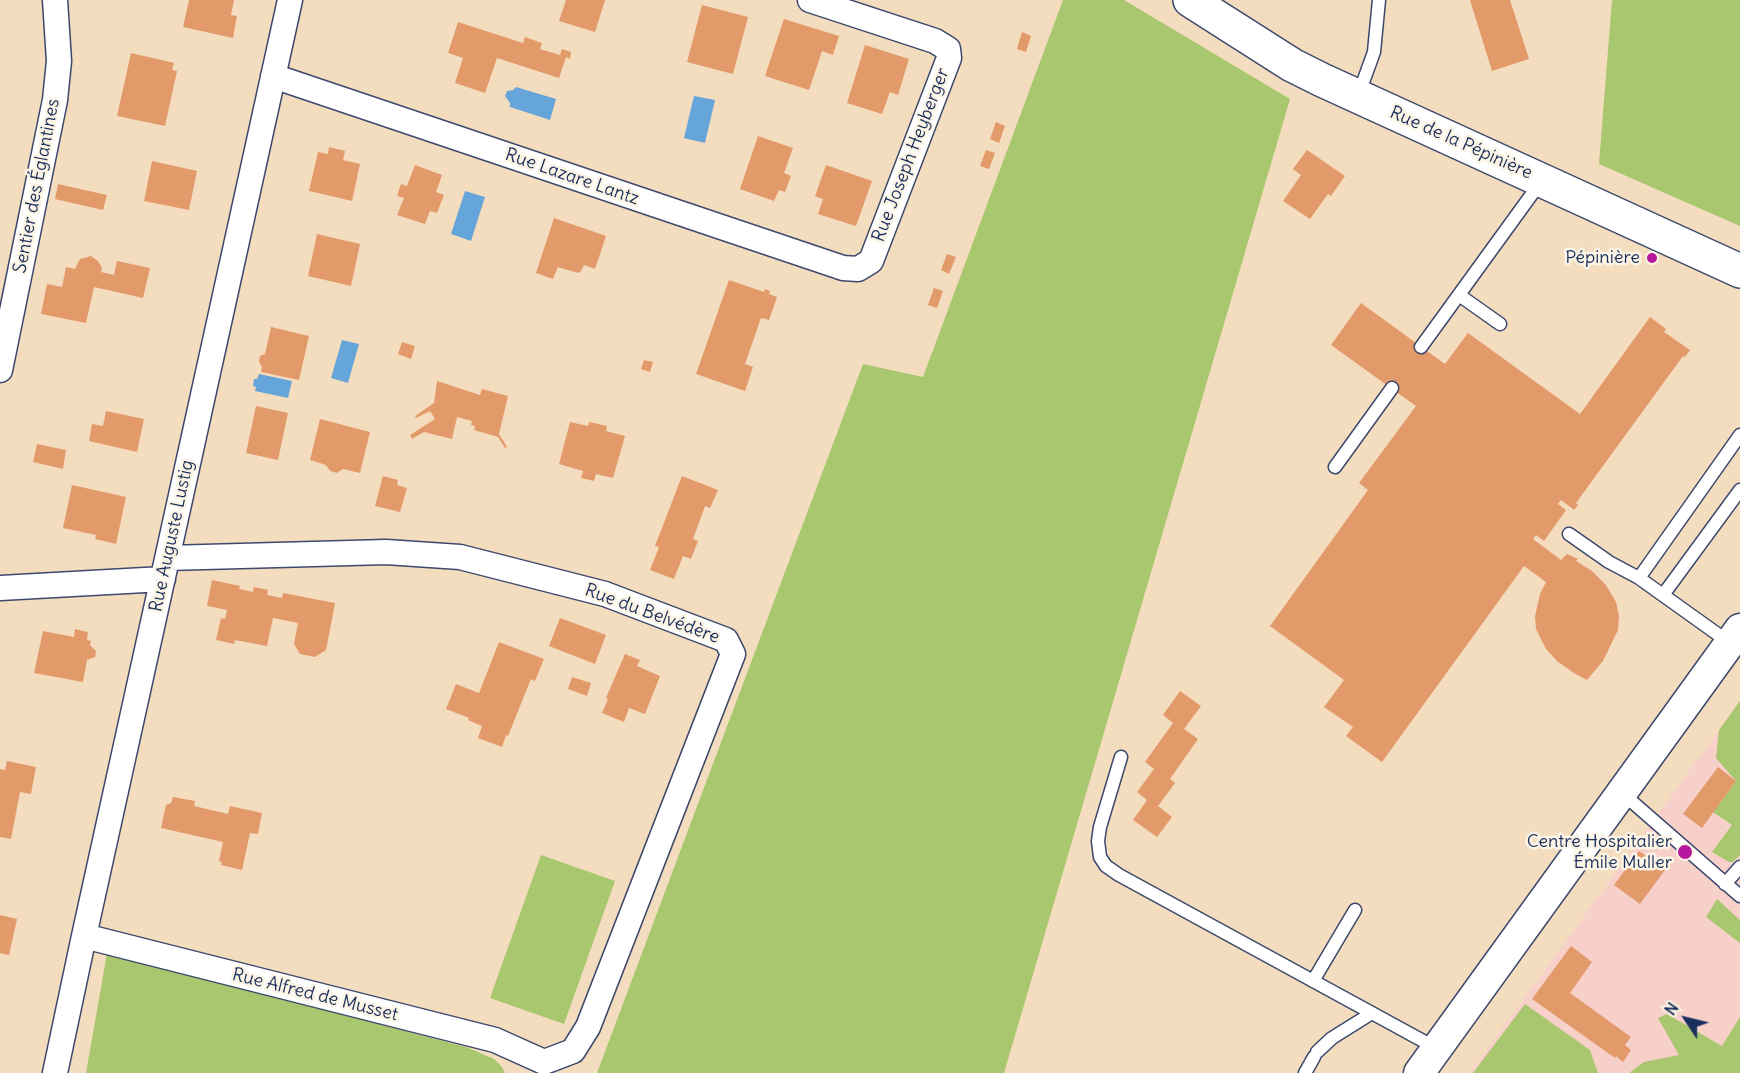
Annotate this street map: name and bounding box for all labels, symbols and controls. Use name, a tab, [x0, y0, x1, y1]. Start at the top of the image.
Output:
street label: Rue Joseph Heyberger	[868, 65, 954, 245]
street label: Sentier des Églantines	[9, 97, 65, 275]
street label: Rue de la Pépinière	[1386, 102, 1536, 184]
street label: Rue Lazare Lantz	[502, 144, 642, 210]
place label: Pépinière	[1565, 247, 1640, 269]
marker: Pépinière	[1645, 251, 1659, 265]
street label: Rue Auguste Lustig	[145, 458, 199, 614]
street label: Rue du Belvédère	[582, 580, 722, 648]
place label: Centre Hospitalier Émile Muller	[1527, 831, 1672, 874]
marker: Centre Hospitalier Émile Muller	[1676, 843, 1694, 861]
street label: Rue Alfred de Musset	[230, 964, 400, 1026]
north arrow	[1656, 989, 1716, 1049]
text: N	[1660, 998, 1683, 1019]

